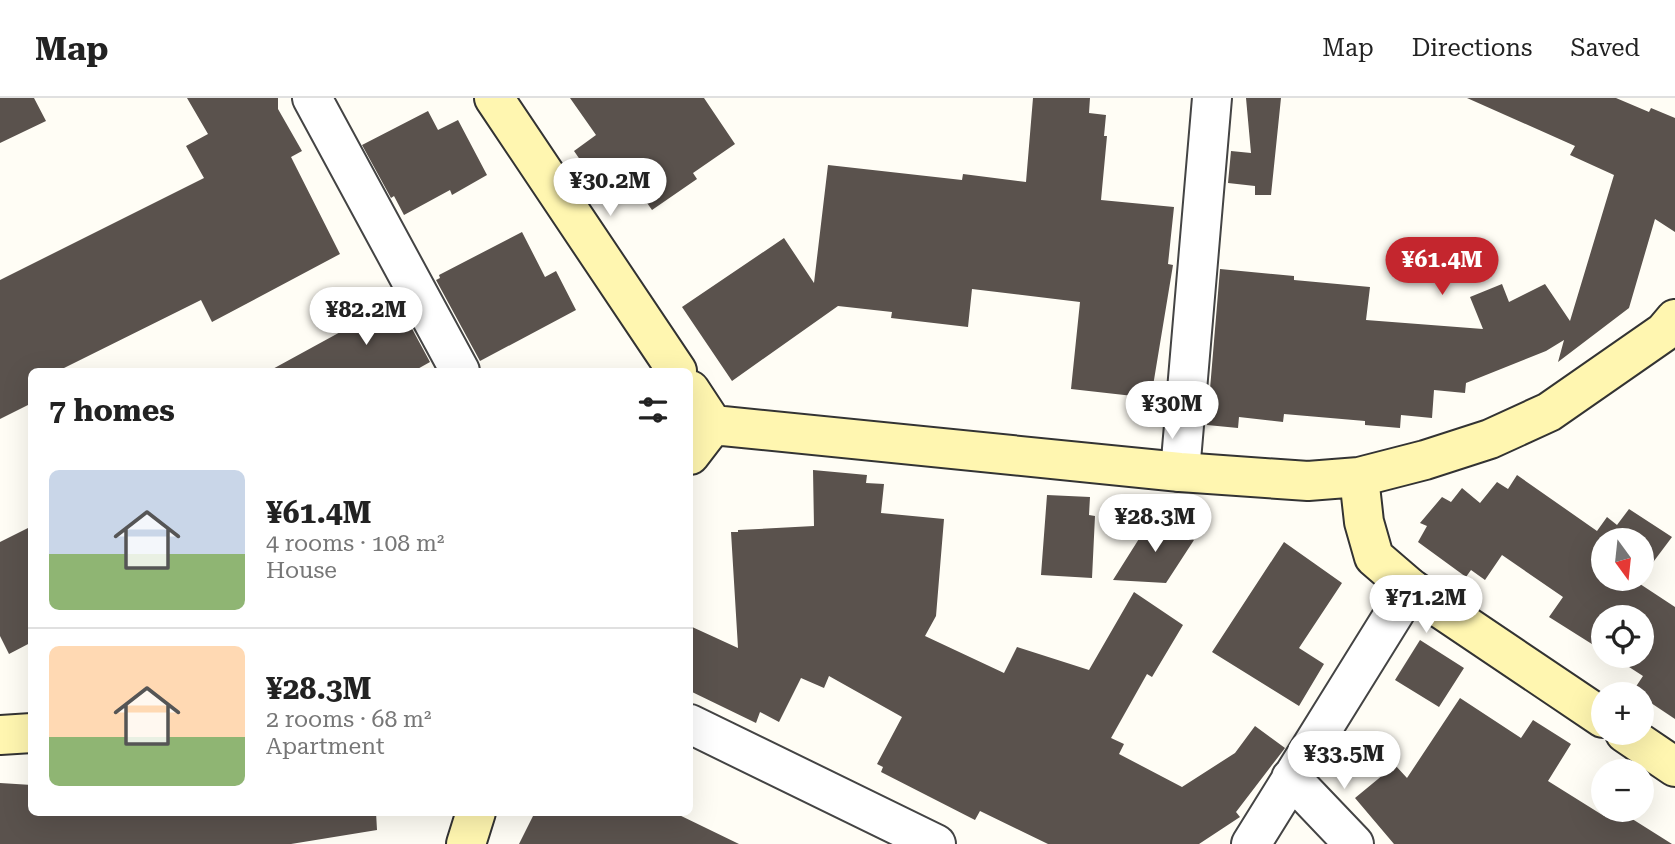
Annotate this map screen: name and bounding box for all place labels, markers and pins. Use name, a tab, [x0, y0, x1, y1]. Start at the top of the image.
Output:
pin: ¥30.2M	[553, 158, 667, 218]
pin: ¥61.4M	[1385, 238, 1499, 297]
pin: ¥82.2M	[309, 288, 423, 347]
pin: ¥30M	[1131, 382, 1213, 441]
pin: ¥28.3M	[1098, 494, 1212, 554]
pin: ¥71.2M	[1369, 575, 1483, 635]
pin: ¥33.5M	[1287, 732, 1401, 791]

